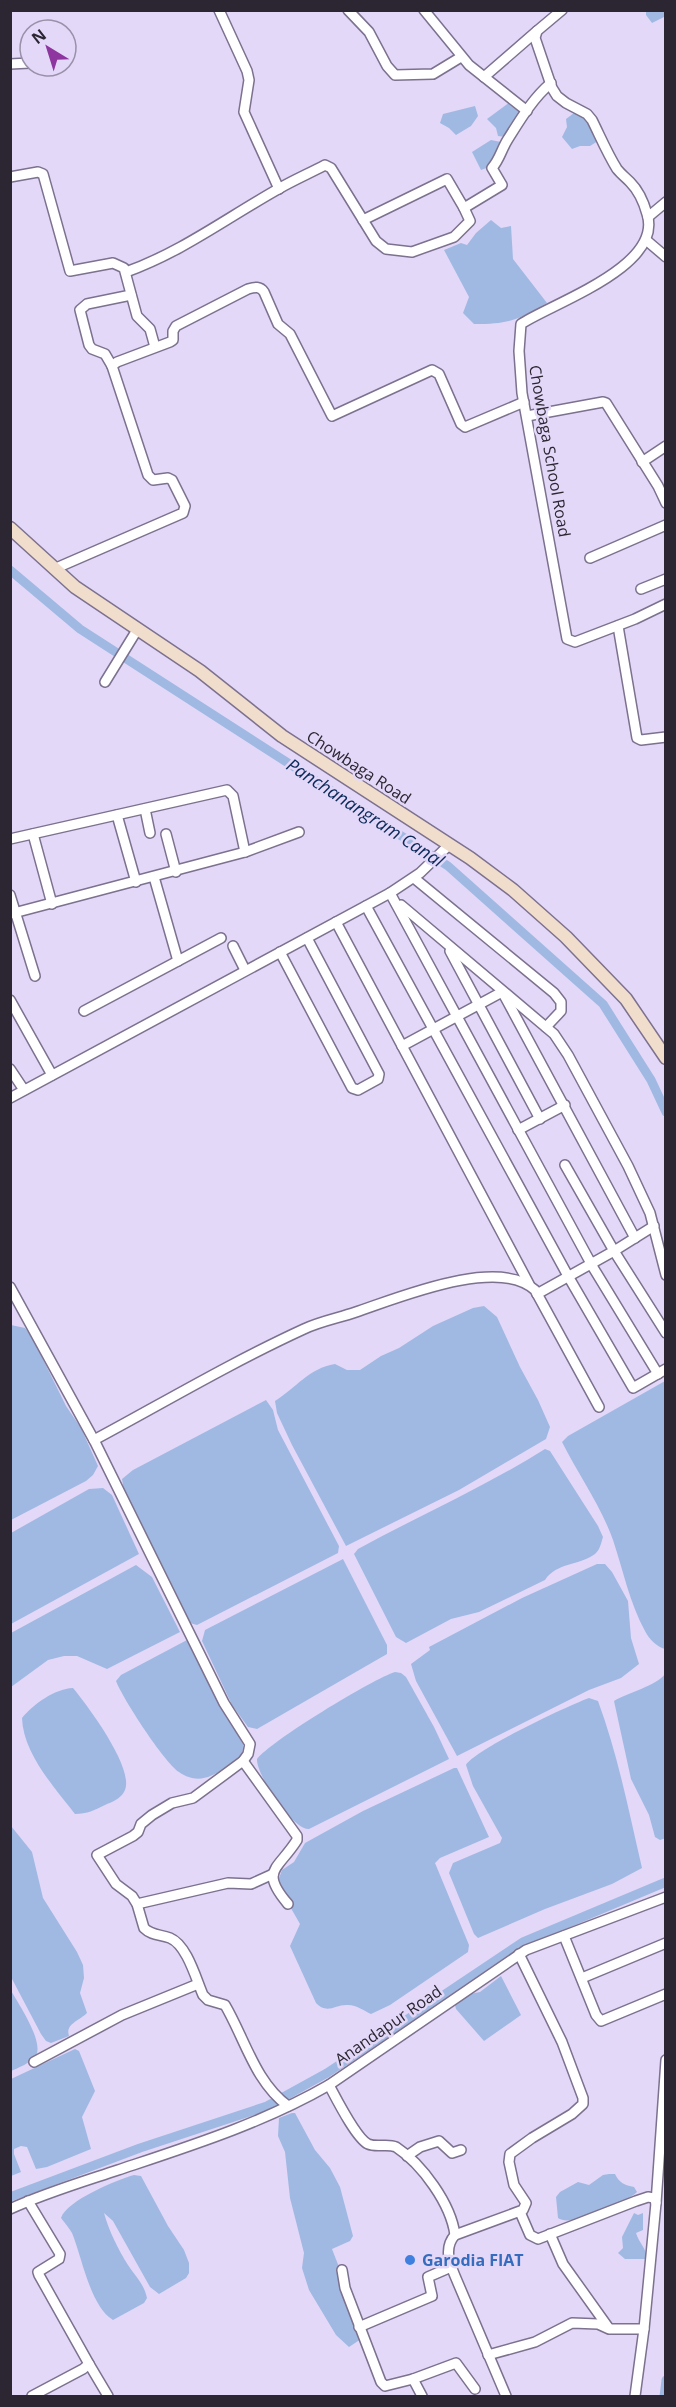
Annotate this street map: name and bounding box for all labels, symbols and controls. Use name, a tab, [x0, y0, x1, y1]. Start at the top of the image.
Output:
north arrow	[18, 18, 78, 78]
text: N	[27, 24, 51, 49]
street label: Chowbaga School Road	[524, 363, 576, 539]
street label: Chowbaga Road	[302, 725, 416, 809]
water label: Panchanangram Canal	[282, 752, 449, 872]
street label: Anandapur Road	[330, 1980, 446, 2070]
place label: Garodia FIAT	[422, 2249, 524, 2271]
marker: Garodia FIAT	[403, 2253, 417, 2267]

